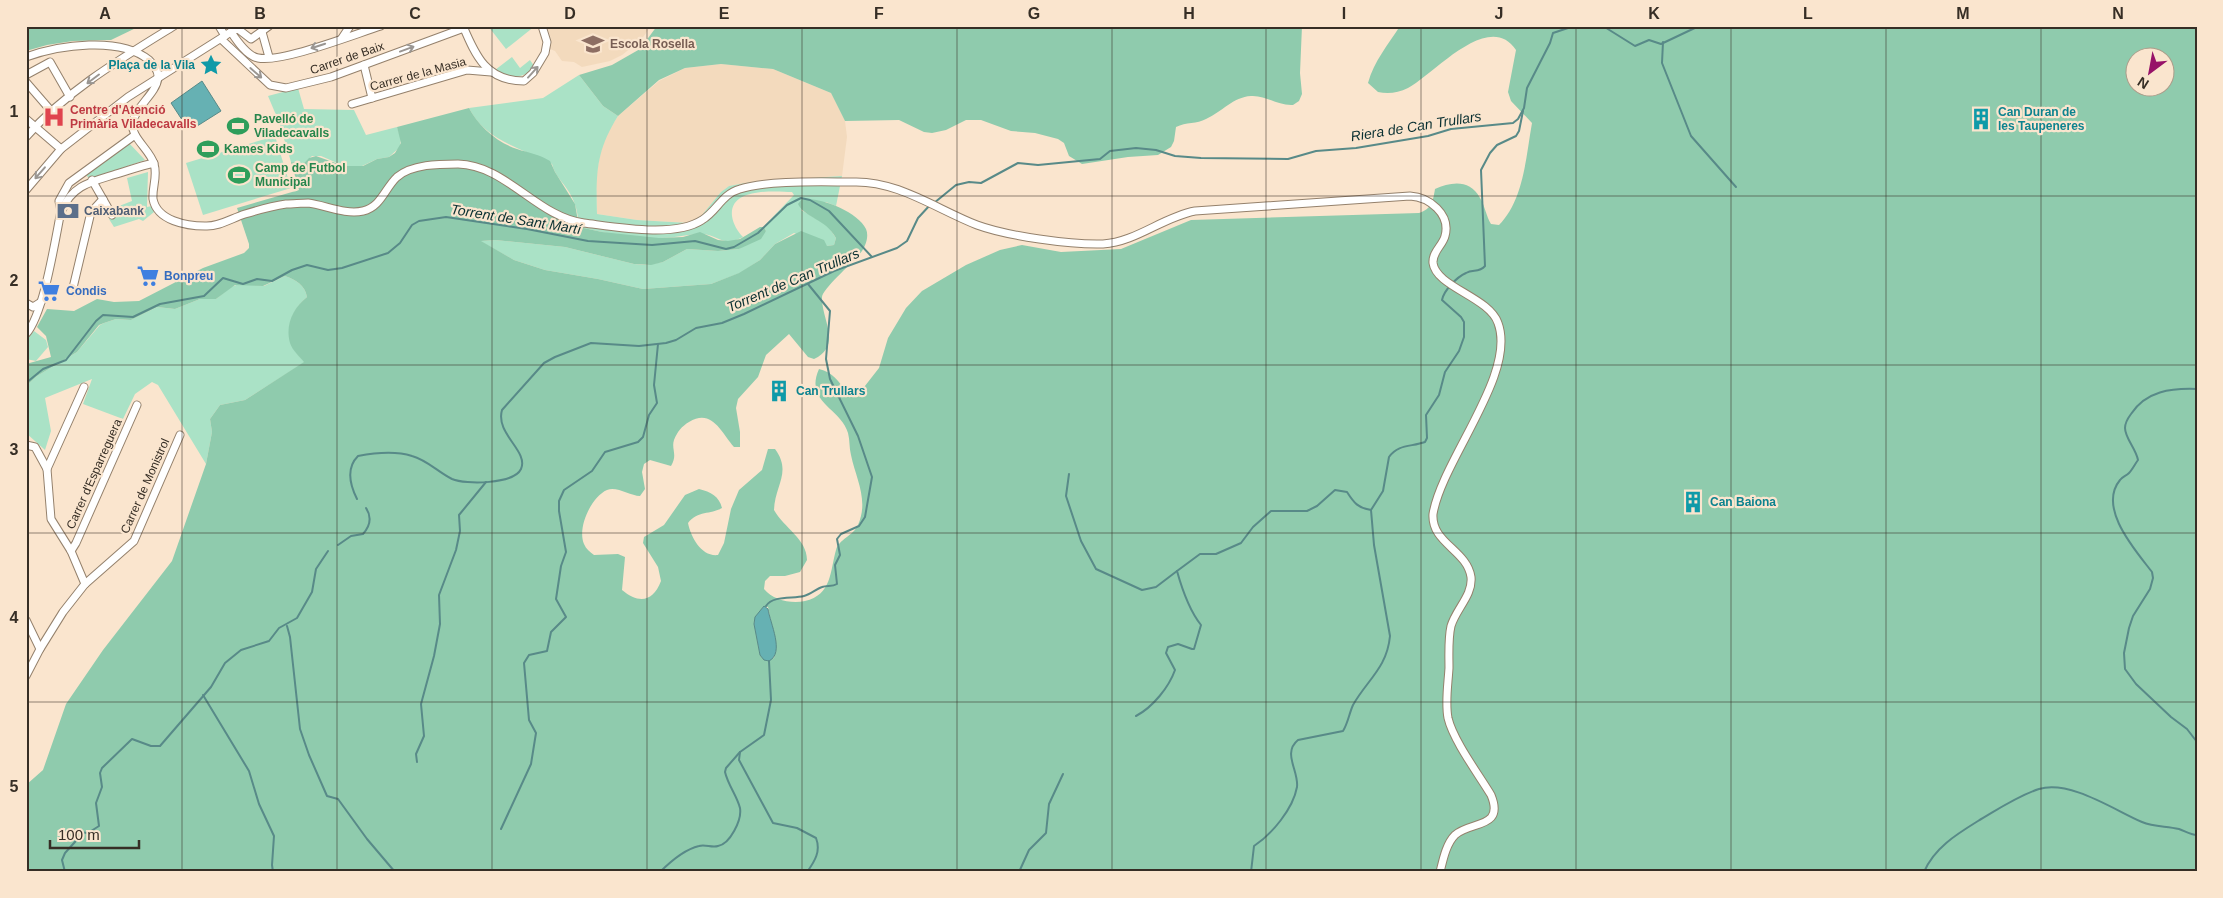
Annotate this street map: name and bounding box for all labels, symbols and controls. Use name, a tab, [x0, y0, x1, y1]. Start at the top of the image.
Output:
text: A	[99, 5, 111, 22]
text: B	[254, 5, 266, 22]
text: C	[409, 5, 421, 22]
text: D	[564, 5, 576, 22]
text: E	[719, 5, 730, 22]
text: F	[874, 5, 884, 22]
text: G	[1028, 5, 1040, 22]
text: H	[1183, 5, 1195, 22]
text: I	[1342, 5, 1346, 22]
text: J	[1495, 5, 1503, 22]
text: K	[1648, 5, 1660, 22]
text: L	[1803, 5, 1813, 22]
text: M	[1956, 5, 1970, 22]
text: N	[2112, 5, 2124, 22]
school or university icon: Escola Rosella	[580, 31, 606, 57]
place label: Escola Rosella	[610, 37, 695, 51]
street label: Carrer de Baix	[308, 39, 386, 77]
one-way arrow	[311, 42, 326, 51]
one-way arrow	[399, 44, 415, 53]
north arrow	[2126, 48, 2176, 98]
place icon: Plaça de la Vila	[198, 52, 224, 78]
street label: Carrer de la Masia	[369, 54, 468, 94]
place label: Plaça de la Vila	[108, 58, 195, 72]
one-way arrow	[527, 65, 538, 78]
one-way arrow	[249, 67, 262, 78]
one-way arrow	[86, 74, 100, 84]
text: N	[2135, 74, 2152, 92]
text: 1	[10, 103, 19, 120]
place label: Centre d'Atenció Primària Viladecavalls	[70, 103, 197, 131]
hospital icon: Centre d'Atenció Primària Viladecavalls	[41, 104, 67, 130]
place label: Can Duran de les Taupeneres	[1998, 105, 2085, 133]
building icon: Can Duran de les Taupeneres	[1968, 106, 1994, 132]
water label: Riera de Can Trullars	[1350, 108, 1482, 144]
place label: Pavelló de Viladecavalls	[254, 112, 329, 140]
sports icon: Pavelló de Viladecavalls	[225, 113, 251, 139]
sports icon: Kames Kids	[195, 136, 221, 162]
place label: Kames Kids	[224, 142, 293, 156]
place label: Camp de Futbol Municipal	[255, 161, 346, 189]
sports icon: Camp de Futbol Municipal	[226, 162, 252, 188]
one-way arrow	[34, 167, 46, 180]
bank icon: Caixabank	[55, 198, 81, 224]
water label: Torrent de Sant Martí	[450, 201, 584, 238]
place label: Caixabank	[84, 204, 144, 218]
water label: Torrent de Can Trullars	[724, 245, 862, 315]
supermarket icon: Bonpreu	[135, 263, 161, 289]
place label: Bonpreu	[164, 269, 213, 283]
text: 2	[10, 272, 19, 289]
supermarket icon: Condis	[36, 278, 62, 304]
place label: Condis	[66, 284, 107, 298]
building icon: Can Trullars	[766, 378, 792, 404]
place label: Can Trullars	[796, 384, 866, 398]
street label: Carrer d'Esparreguera	[63, 416, 125, 531]
street label: Carrer de Monistrol	[118, 436, 172, 536]
text: 3	[10, 441, 19, 458]
building icon: Can Baiona	[1680, 489, 1706, 515]
place label: Can Baiona	[1710, 495, 1776, 509]
text: 4	[10, 609, 19, 626]
text: 5	[10, 778, 19, 795]
scale bar	[50, 818, 139, 850]
text: 100 m	[58, 826, 100, 843]

